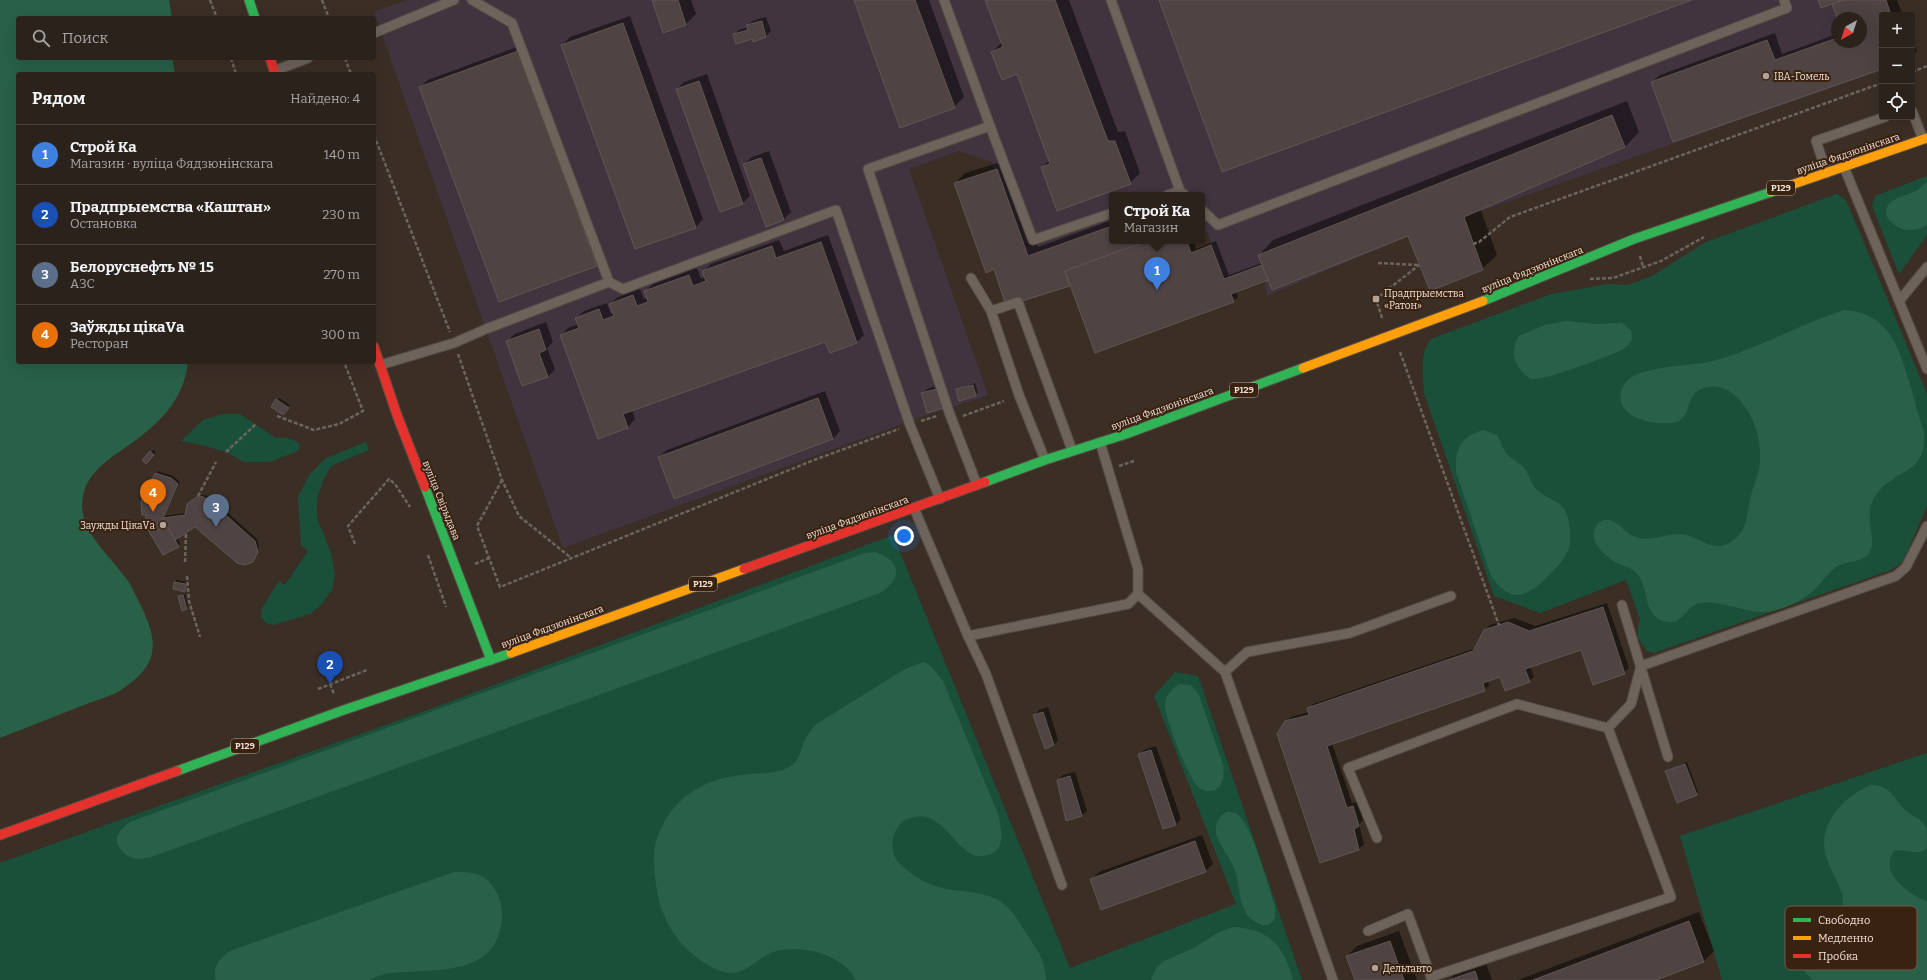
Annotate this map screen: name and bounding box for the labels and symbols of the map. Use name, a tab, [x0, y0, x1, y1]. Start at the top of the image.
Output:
north arrow	[1831, 12, 1867, 48]
marker: IBA-Гомель	[1761, 71, 1771, 81]
place label: IBA-Гомель	[1774, 71, 1829, 83]
street label: вуліца Фядзюнінскага	[1795, 130, 1902, 177]
road number: Р129	[1767, 181, 1795, 195]
street label: вуліца Фядзюнінскага	[1480, 244, 1585, 296]
pin: 1	[1144, 257, 1170, 290]
place label: Прадпрыемства «Ратон»	[1384, 288, 1465, 312]
marker: Прадпрыемства «Ратон»	[1371, 294, 1381, 304]
road number: Р129	[1230, 383, 1258, 397]
street label: вуліца Фядзюнінскага	[1109, 385, 1216, 433]
street label: вуліца Свірыдава	[420, 459, 463, 542]
pin: 4	[140, 479, 166, 512]
pin: 3	[203, 494, 229, 527]
street label: вуліца Фядзюнінскага	[804, 494, 911, 542]
place label: Заужды ЦікаVа	[80, 520, 156, 532]
marker: Заужды ЦікаVа	[158, 520, 168, 530]
your location	[894, 526, 914, 546]
road number: Р129	[689, 577, 717, 591]
street label: вуліца Фядзюнінскага	[499, 603, 606, 651]
pin: 2	[317, 651, 343, 684]
road number: Р129	[231, 739, 259, 753]
legend	[1785, 906, 1917, 970]
text: Свободно	[1818, 914, 1870, 927]
text: Медленно	[1818, 932, 1874, 945]
text: Пробка	[1818, 950, 1858, 963]
marker: Дельтавто	[1370, 963, 1380, 973]
place label: Дельтавто	[1383, 963, 1432, 975]

